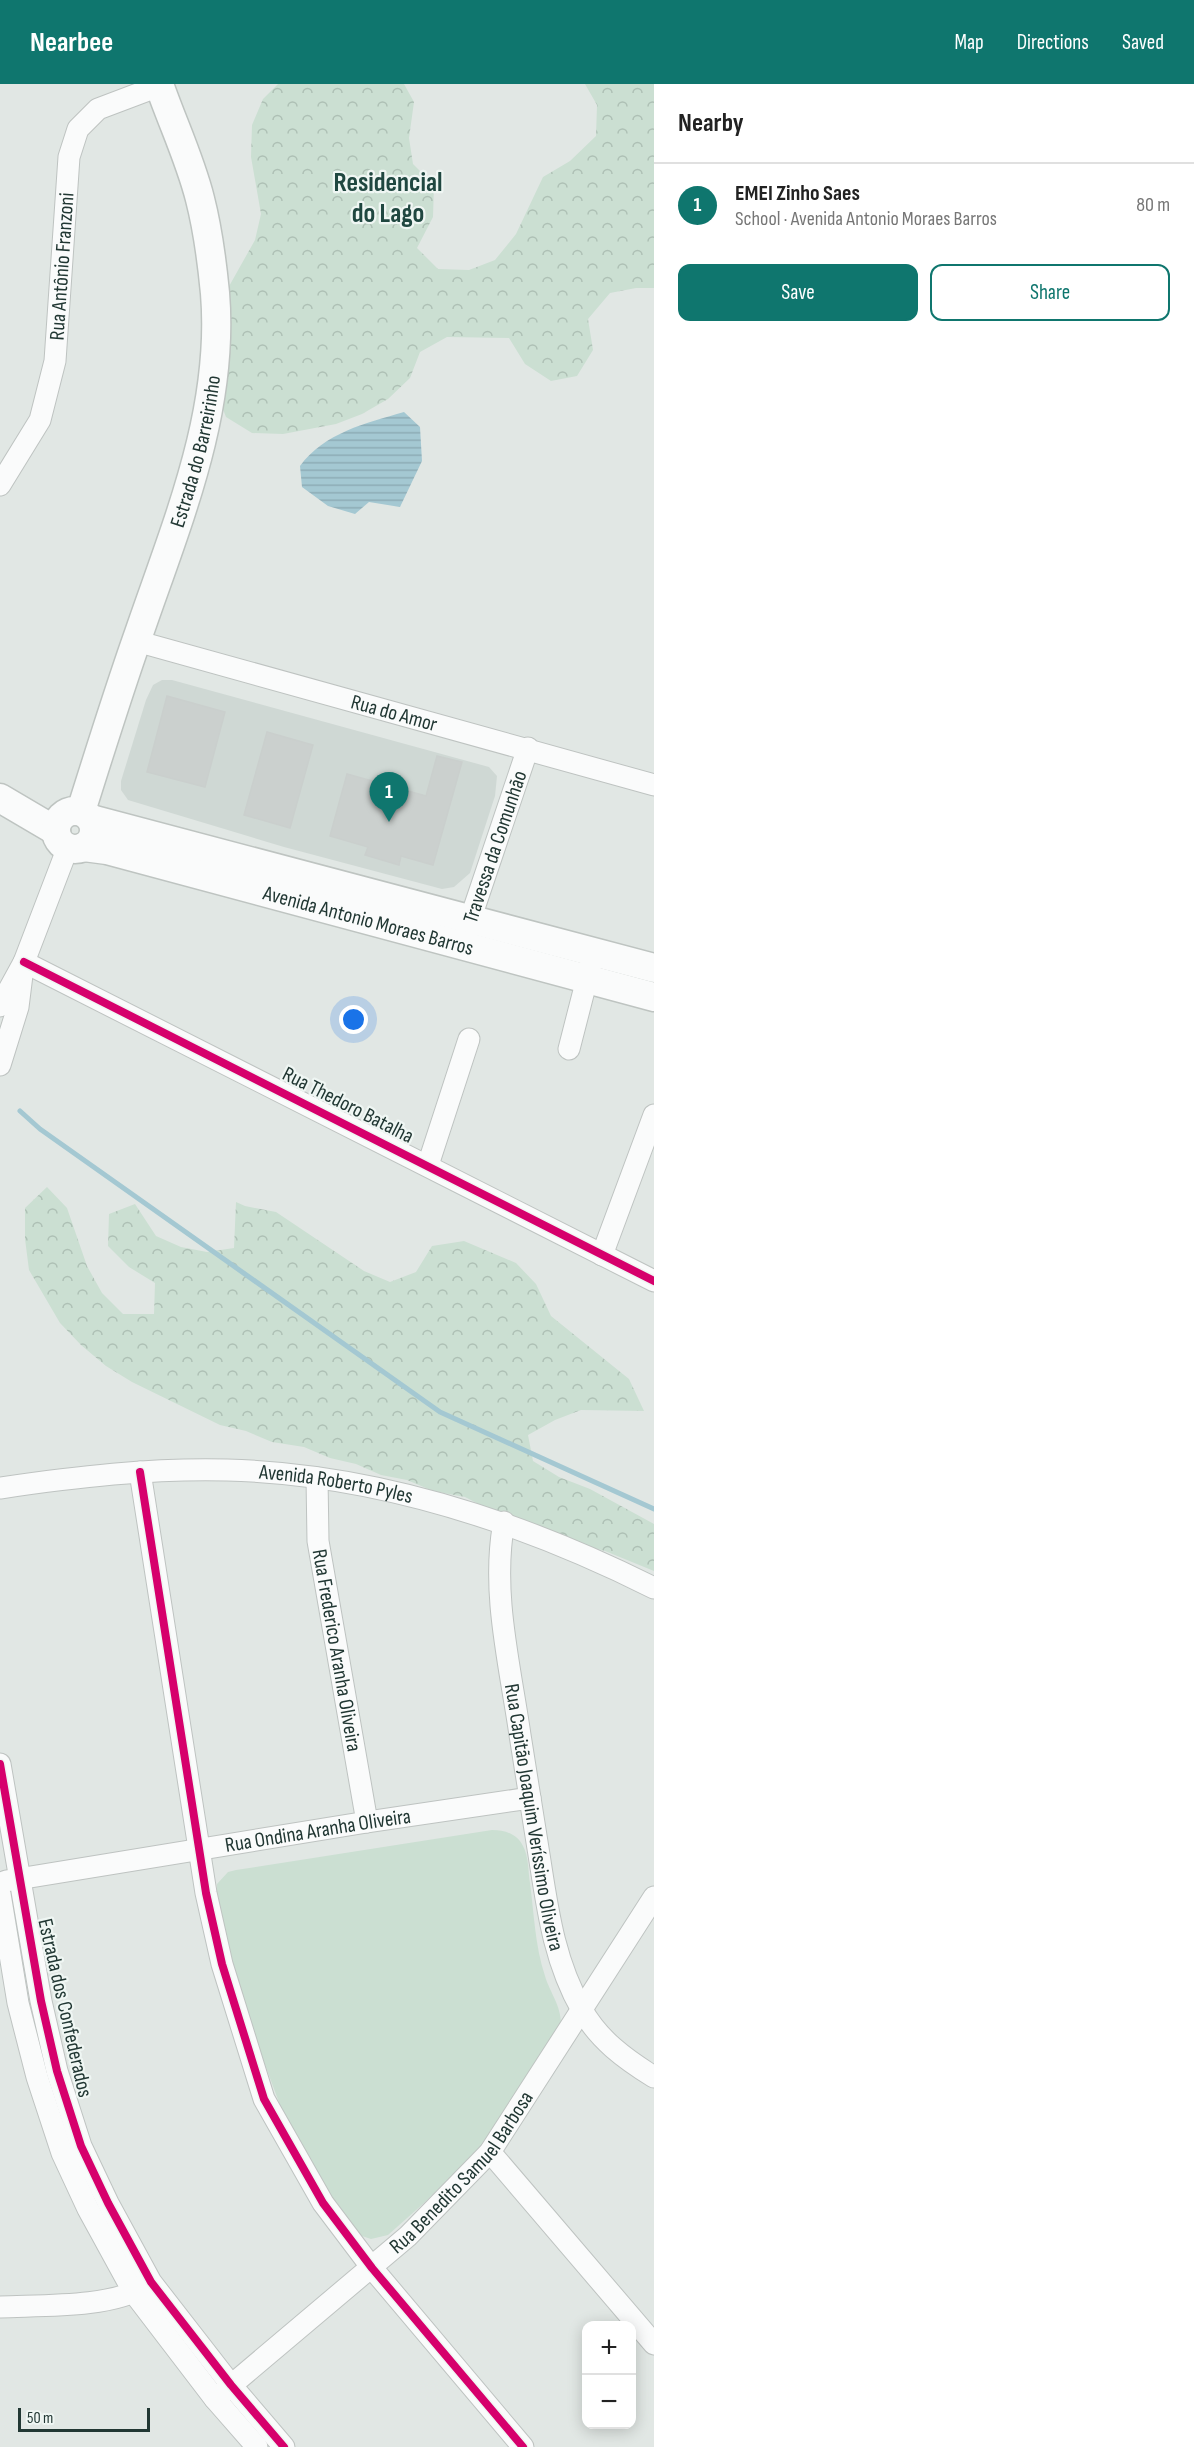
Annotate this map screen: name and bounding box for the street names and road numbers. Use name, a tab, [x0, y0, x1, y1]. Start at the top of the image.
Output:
street label: Rua Antônio Franzoni	[44, 192, 79, 341]
street label: Estrada do Barreirinho	[164, 374, 226, 530]
street label: Rua do Amor	[348, 689, 440, 737]
street label: Travessa da Comunhão	[457, 767, 532, 926]
street label: Avenida Antonio Moraes Barros	[260, 880, 476, 960]
street label: Rua Thedoro Batalha	[278, 1061, 418, 1149]
street label: Avenida Roberto Pyles	[257, 1459, 415, 1509]
street label: Rua Frederico Aranha Oliveira	[307, 1547, 367, 1753]
street label: Rua Capitão Joaquim Veríssimo Oliveira	[499, 1682, 569, 1954]
street label: Rua Ondina Aranha Oliveira	[223, 1803, 412, 1858]
street label: Estrada dos Confederados	[32, 1916, 98, 2100]
street label: Rua Benedito Samuel Barbosa	[384, 2086, 538, 2259]

